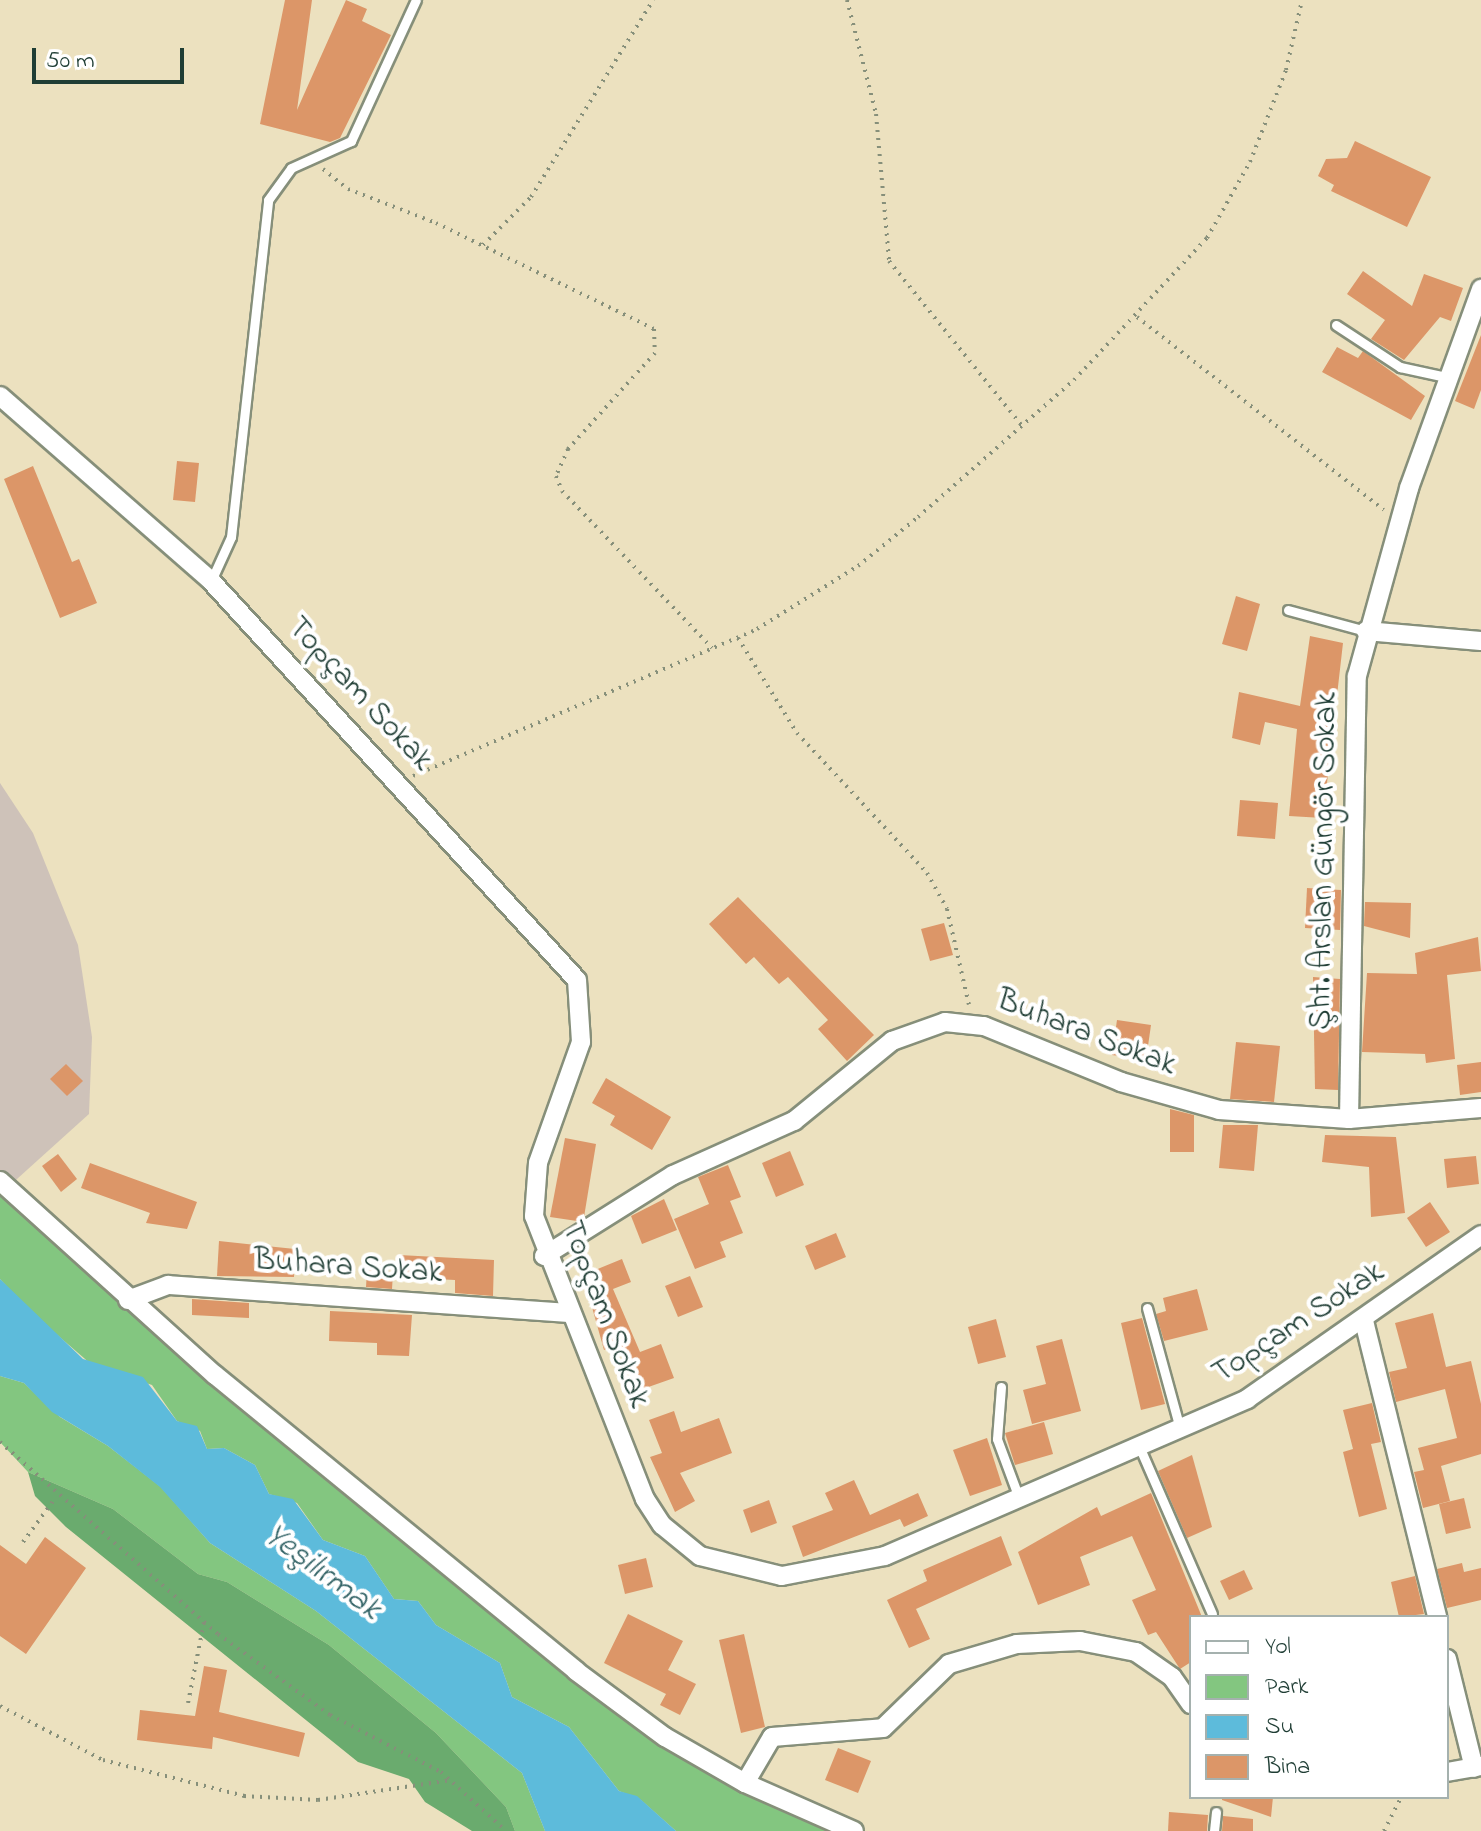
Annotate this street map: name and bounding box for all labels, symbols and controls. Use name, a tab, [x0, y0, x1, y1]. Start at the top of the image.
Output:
scale bar	[36, 32, 188, 82]
text: 50 m	[46, 44, 95, 79]
street label: Topçam Sokak	[278, 610, 440, 780]
street label: Şht. Arslan Güngör Sokak	[1303, 692, 1347, 1030]
street label: Buhara Sokak	[991, 982, 1181, 1086]
street label: Topçam Sokak	[551, 1216, 657, 1414]
street label: Buhara Sokak	[252, 1242, 444, 1294]
street label: Topçam Sokak	[1206, 1254, 1392, 1394]
water label: Yeşilırmak	[255, 1516, 389, 1630]
legend	[1189, 1615, 1449, 1799]
text: Yol	[1265, 1630, 1291, 1665]
text: Park	[1265, 1670, 1308, 1705]
text: Su	[1265, 1710, 1294, 1745]
text: Bina	[1265, 1750, 1310, 1785]

